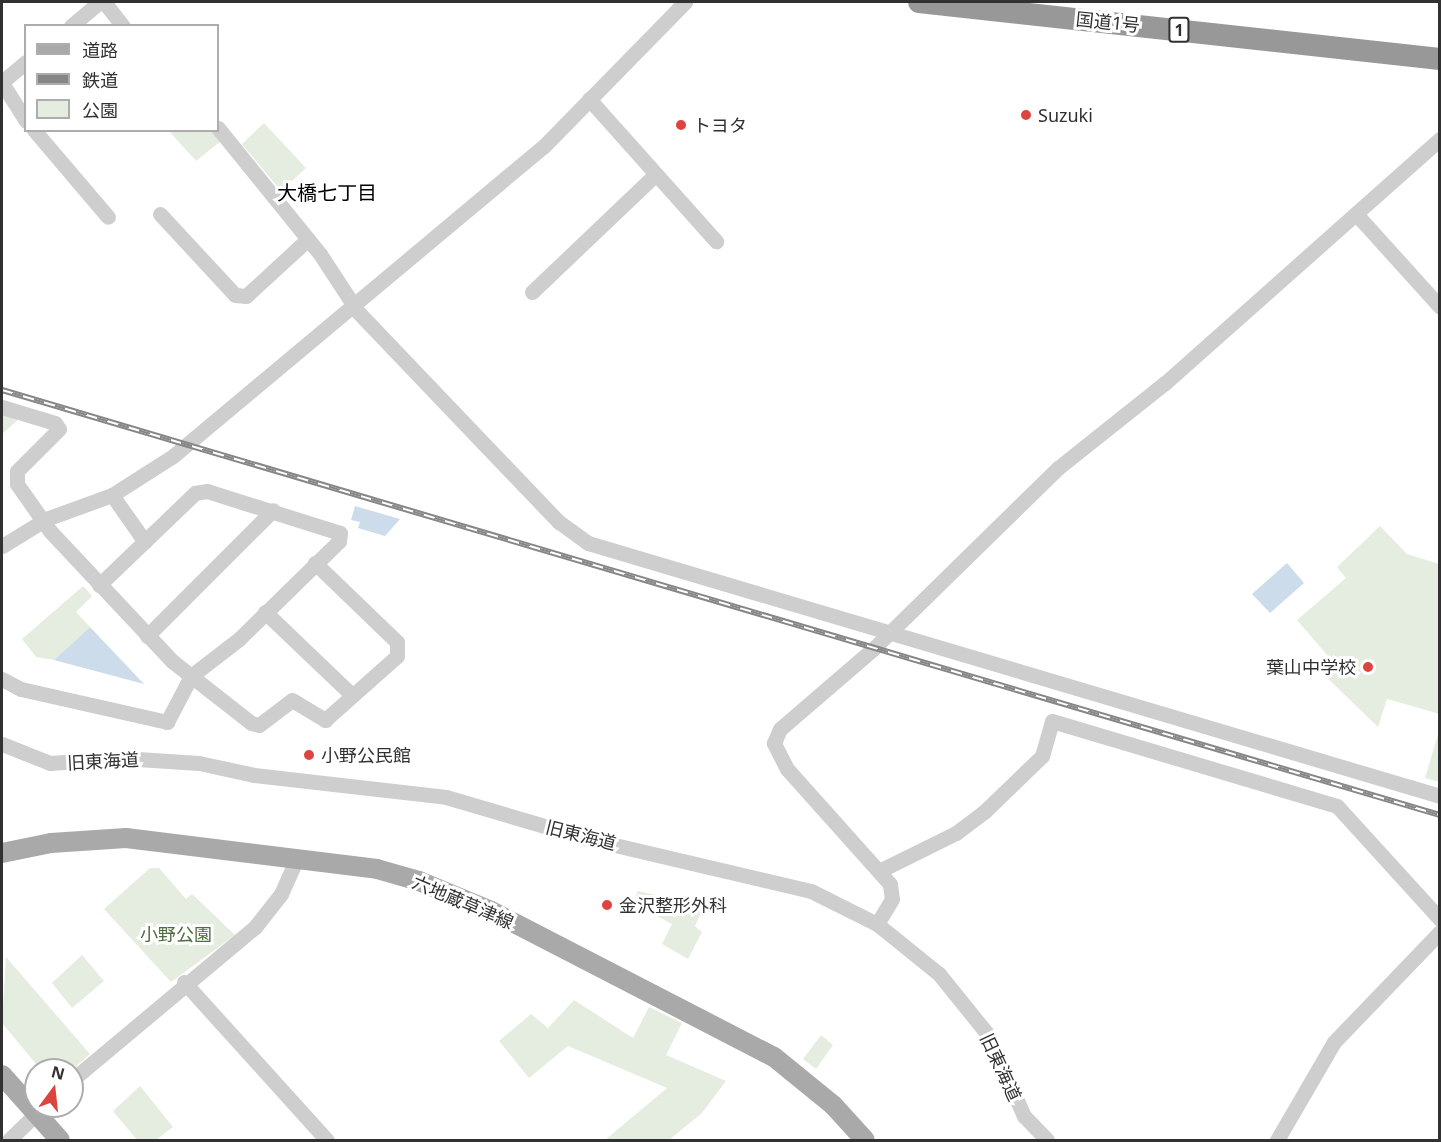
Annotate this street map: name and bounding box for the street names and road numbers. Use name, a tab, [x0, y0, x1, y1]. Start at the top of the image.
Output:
street label: 国道1号	[1075, 8, 1141, 36]
road number: 1	[1167, 17, 1191, 43]
street label: 旧東海道	[66, 748, 140, 774]
street label: 旧東海道	[543, 816, 619, 854]
street label: 六地蔵草津線	[409, 871, 517, 933]
street label: 旧東海道	[976, 1030, 1026, 1104]

